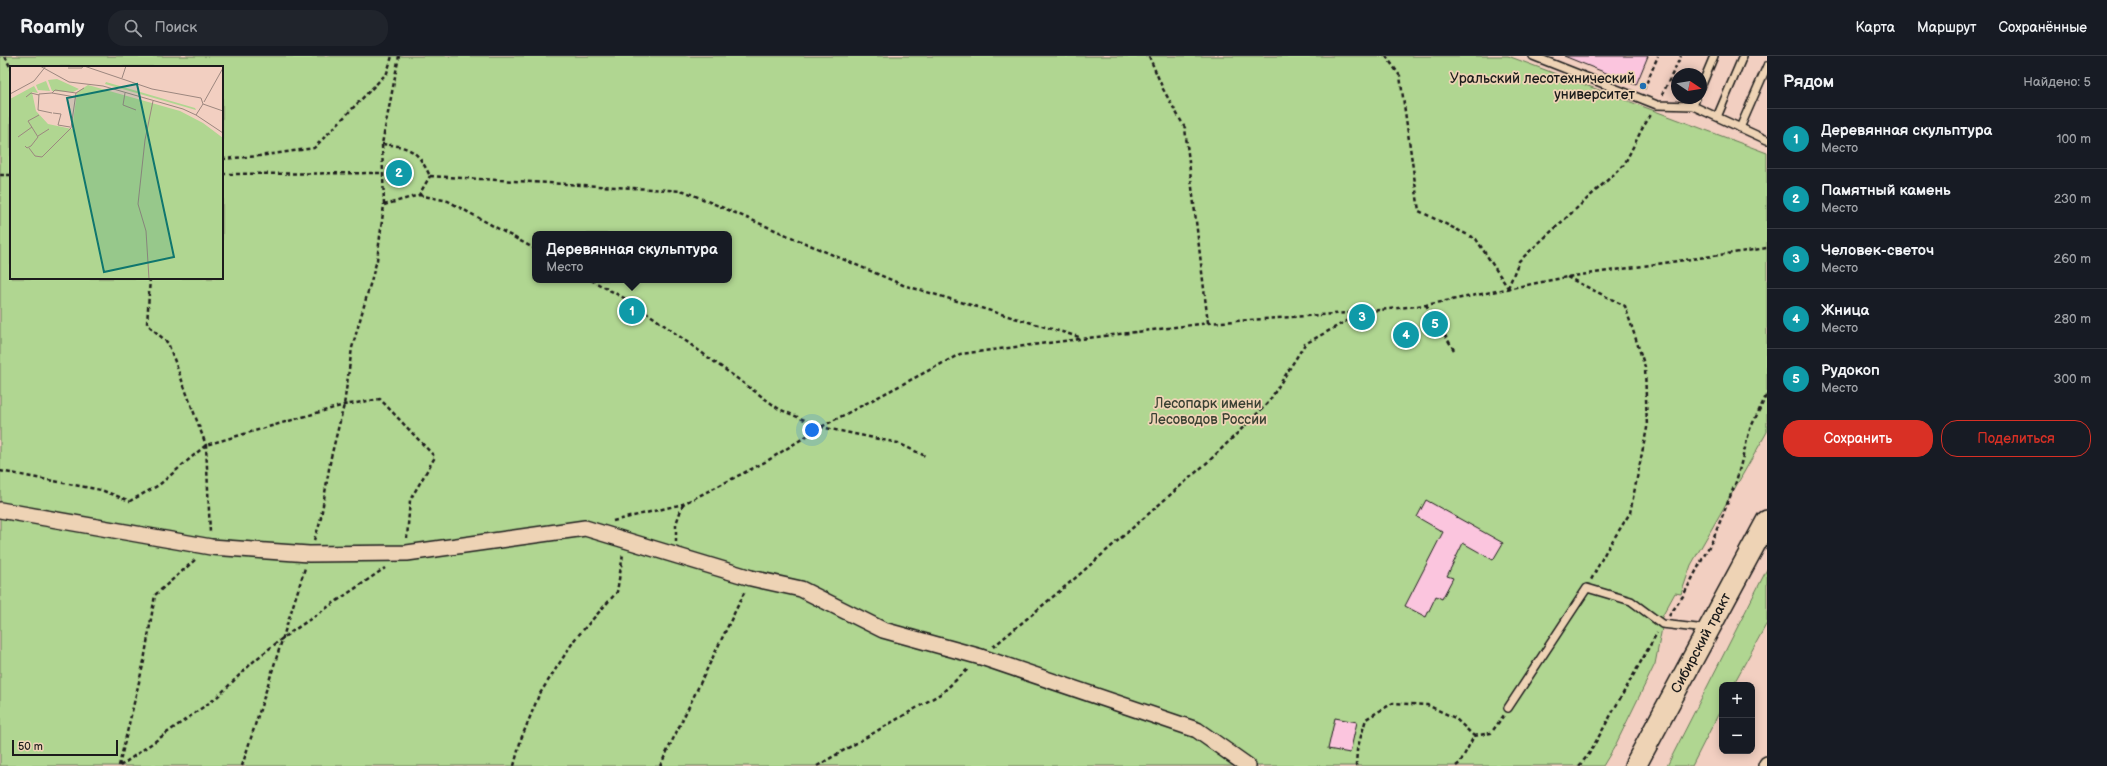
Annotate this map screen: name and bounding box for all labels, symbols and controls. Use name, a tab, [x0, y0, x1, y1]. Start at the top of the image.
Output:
search box	[108, 10, 388, 46]
text: Roamly	[20, 16, 84, 39]
icon: search	[122, 17, 144, 39]
text: Поиск	[154, 18, 197, 37]
text: Карта	[1856, 19, 1895, 36]
text: Маршрут	[1917, 19, 1977, 36]
text: Сохранённые	[1999, 19, 2087, 36]
inset map	[10, 66, 223, 279]
north arrow	[1671, 68, 1707, 104]
place label: Уральский лесотехнический университет	[1450, 70, 1635, 103]
text: Рядом	[1783, 72, 1834, 92]
text: Найдено: 5	[2023, 74, 2091, 90]
marker: Уральский лесотехнический университет	[1638, 81, 1648, 91]
text: Деревянная скульптура	[1821, 121, 1992, 140]
text: 1	[1793, 131, 1799, 147]
text: 100 m	[2056, 131, 2091, 147]
text: Место	[1821, 140, 1858, 156]
pin: 2	[386, 158, 412, 188]
text: Памятный камень	[1821, 181, 1951, 200]
text: 2	[1792, 191, 1800, 207]
text: 230 m	[2054, 191, 2091, 207]
text: Место	[1821, 200, 1858, 216]
popup	[532, 231, 732, 283]
text: Деревянная скульптура	[546, 240, 718, 259]
text: Человек-светоч	[1821, 241, 1934, 260]
text: 3	[1792, 251, 1800, 267]
text: 260 m	[2053, 251, 2091, 267]
text: Место	[546, 259, 583, 275]
text: Место	[1821, 260, 1858, 276]
pin: 1	[619, 296, 645, 326]
text: Жница	[1821, 301, 1869, 320]
pin: 3	[1349, 302, 1375, 332]
pin: 5	[1422, 309, 1448, 339]
text: 4	[1792, 311, 1800, 327]
text: 280 m	[2054, 311, 2091, 327]
pin: 4	[1393, 320, 1419, 350]
text: Место	[1821, 320, 1858, 336]
text: Рудокоп	[1821, 361, 1880, 380]
text: 5	[1792, 371, 1800, 387]
text: 300 m	[2053, 371, 2091, 387]
text: Место	[1821, 380, 1858, 396]
park label: Лесопарк имени Лесоводов России	[1148, 395, 1267, 428]
your location	[802, 420, 822, 440]
button: Сохранить	[1783, 420, 1933, 457]
button: Поделиться	[1941, 420, 2091, 457]
street label: Сибирский тракт	[1667, 589, 1735, 696]
map controls	[1719, 682, 1755, 754]
button: +	[1719, 682, 1755, 718]
button: −	[1719, 718, 1755, 754]
scale bar	[12, 738, 118, 757]
text: 50 m	[18, 740, 43, 753]

